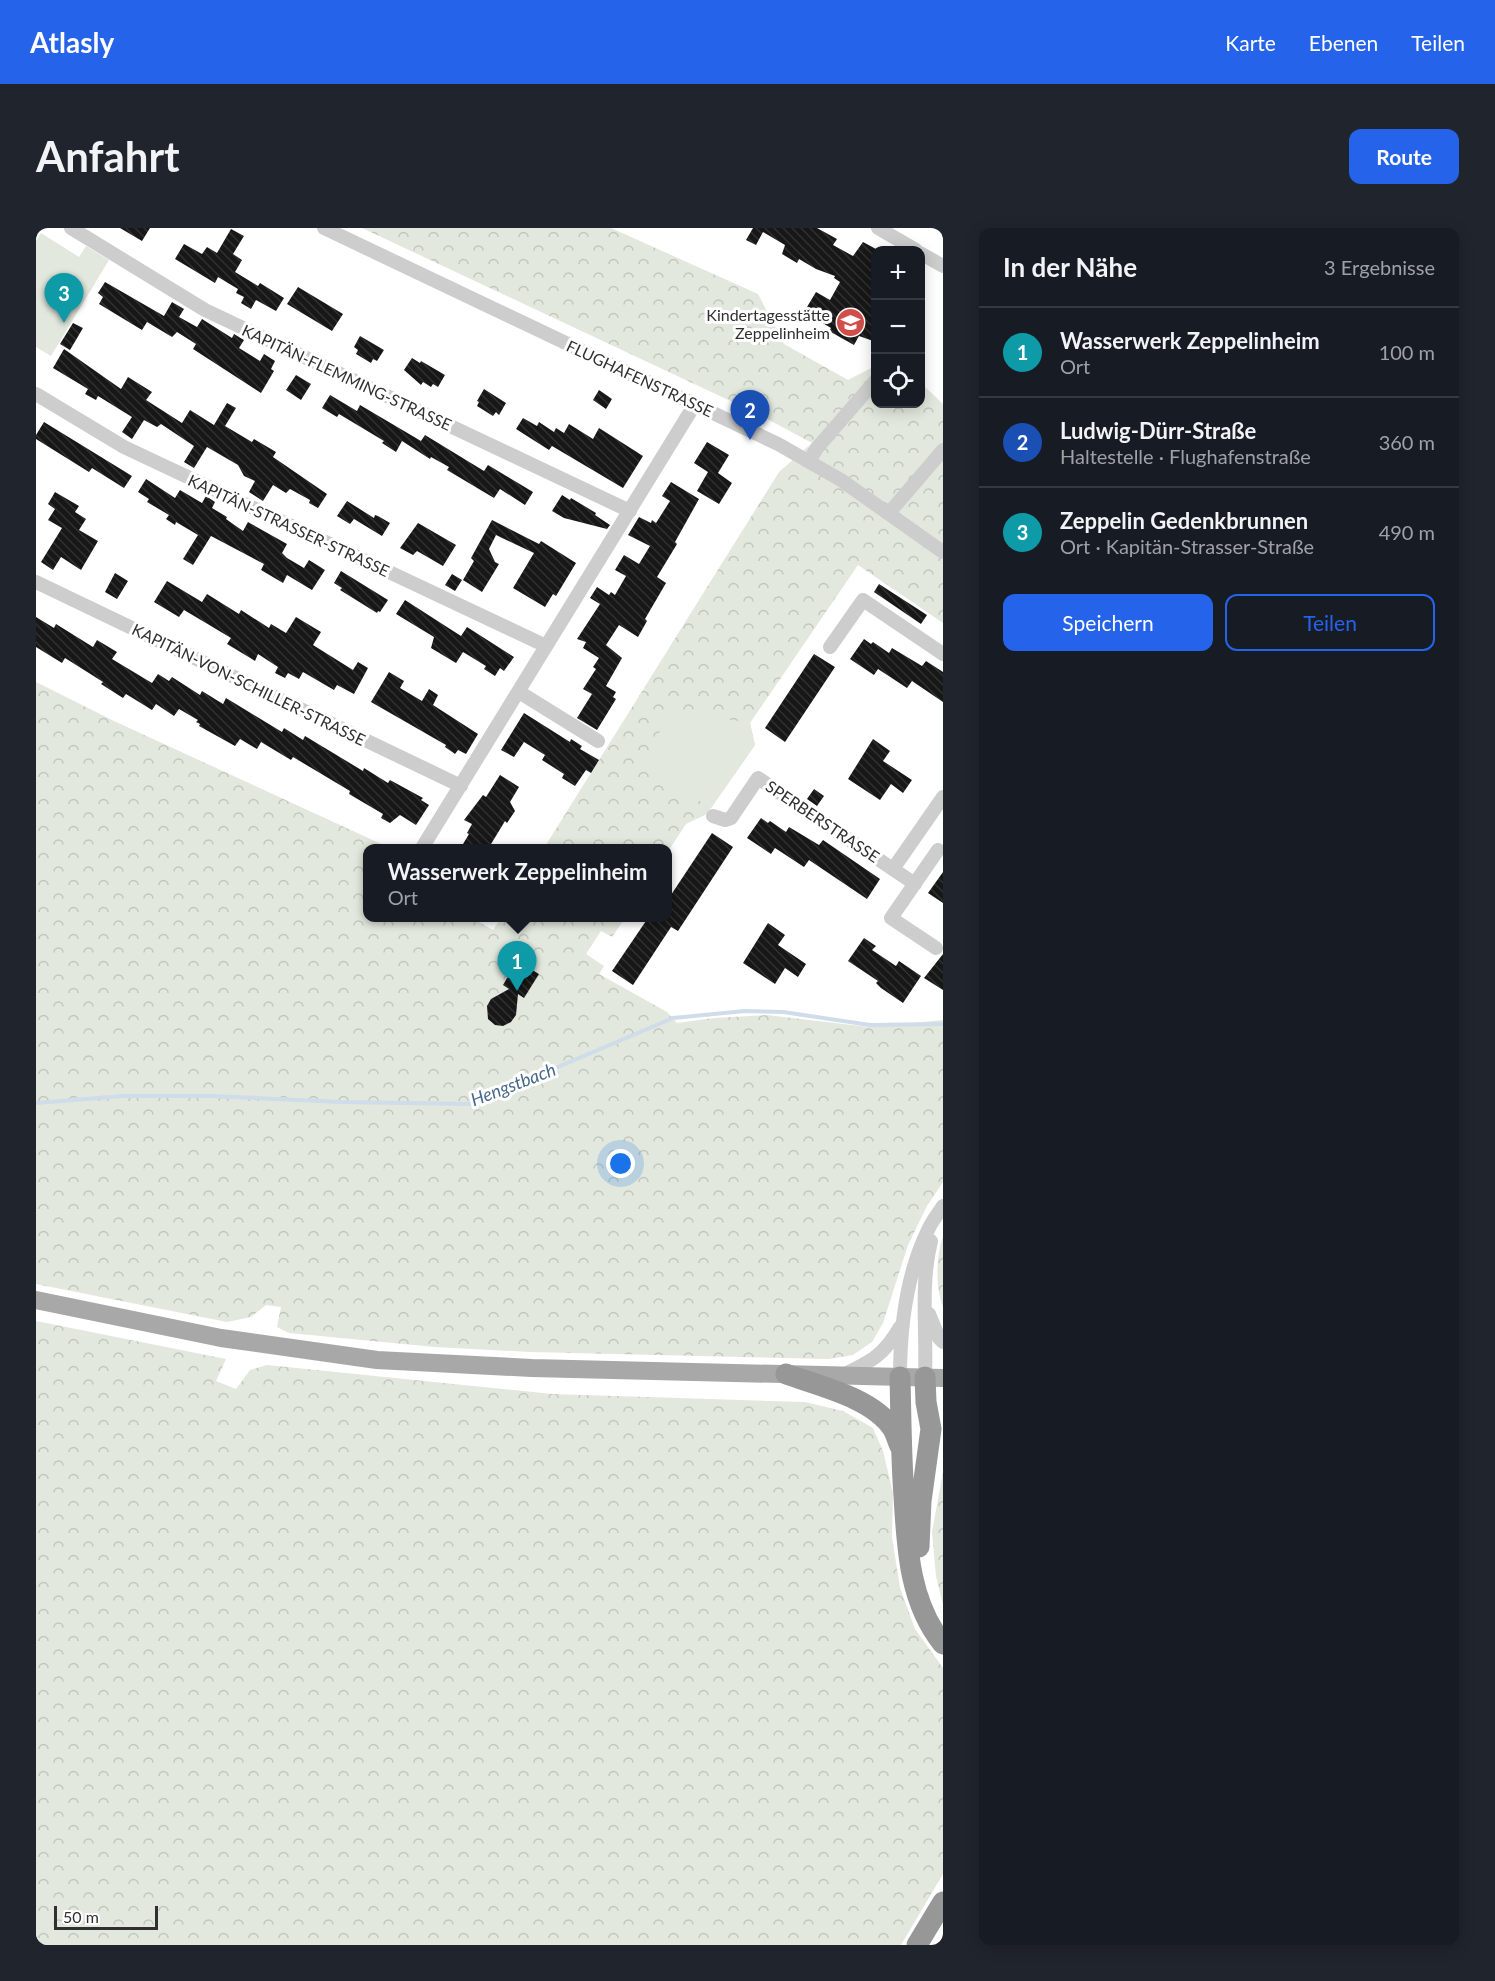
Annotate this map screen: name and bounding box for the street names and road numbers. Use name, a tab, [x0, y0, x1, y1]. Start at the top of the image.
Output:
street label: KAPITÄN-FLEMMING-STRASSE	[239, 320, 455, 434]
street label: FLUGHAFENSTRASSE	[564, 336, 716, 420]
street label: KAPITÄN-STRASSER-STRASSE	[185, 470, 393, 580]
street label: KAPITÄN-VON-SCHILLER-STRASSE	[129, 619, 369, 749]
street label: SPERBERSTRASSE	[763, 776, 883, 866]

